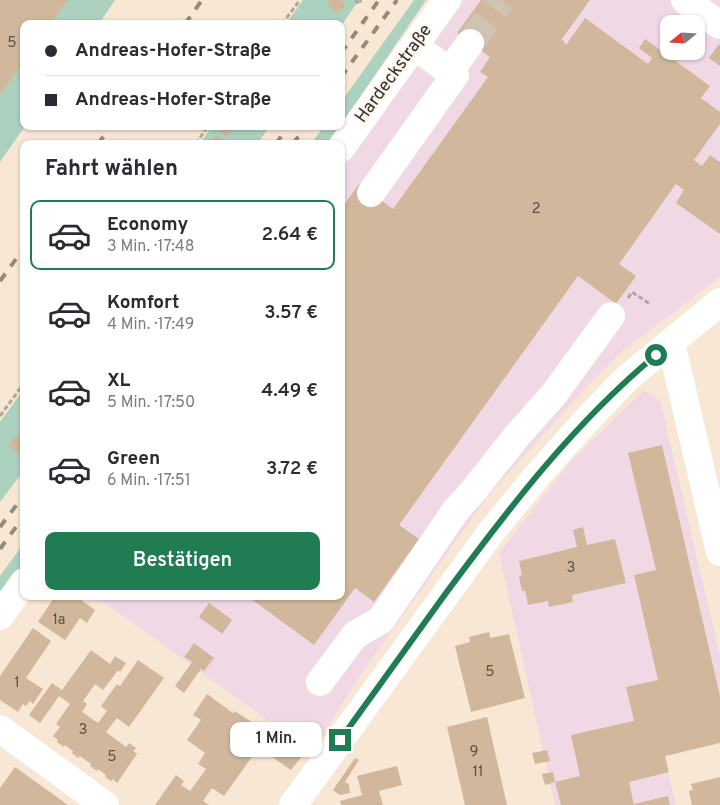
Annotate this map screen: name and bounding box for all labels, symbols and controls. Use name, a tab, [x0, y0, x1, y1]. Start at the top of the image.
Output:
north arrow	[660, 15, 705, 60]
map controls	[660, 15, 705, 60]
street label: Hardeckstraße	[350, 20, 438, 128]
house number: 5	[7, 34, 17, 53]
text: Andreas-Hofer-Straße	[75, 39, 271, 63]
text: Andreas-Hofer-Straße	[75, 88, 271, 112]
text: Fahrt wählen	[45, 156, 178, 183]
house number: 2	[531, 200, 541, 219]
icon: car	[47, 213, 92, 258]
text: Economy	[107, 213, 188, 237]
text: 2.64 €	[262, 223, 318, 247]
text: 3 Min. · 17:48	[107, 237, 195, 257]
icon: car	[47, 291, 92, 336]
text: Komfort	[107, 291, 179, 315]
text: 3.57 €	[264, 301, 318, 325]
text: 4 Min. · 17:49	[107, 315, 194, 335]
route start	[645, 344, 667, 366]
icon: car	[47, 369, 92, 414]
text: XL	[107, 369, 130, 393]
text: 4.49 €	[261, 379, 318, 403]
text: 5 Min. · 17:50	[107, 393, 195, 413]
icon: car	[47, 447, 92, 492]
text: Green	[107, 447, 160, 471]
text: 3.72 €	[266, 457, 318, 481]
text: 6 Min. · 17:51	[107, 471, 191, 491]
button: Bestätigen	[45, 532, 320, 590]
house number: 3	[566, 559, 576, 578]
house number: 1a	[52, 611, 66, 630]
house number: 5	[485, 663, 495, 682]
house number: 1	[14, 674, 20, 693]
house number: 3	[78, 721, 88, 740]
callout: 1 Min.	[230, 722, 322, 758]
text: 1 Min.	[256, 729, 296, 749]
route end	[329, 729, 351, 751]
house number: 9	[470, 743, 478, 762]
house number: 5	[107, 748, 117, 767]
house number: 11	[472, 763, 484, 782]

